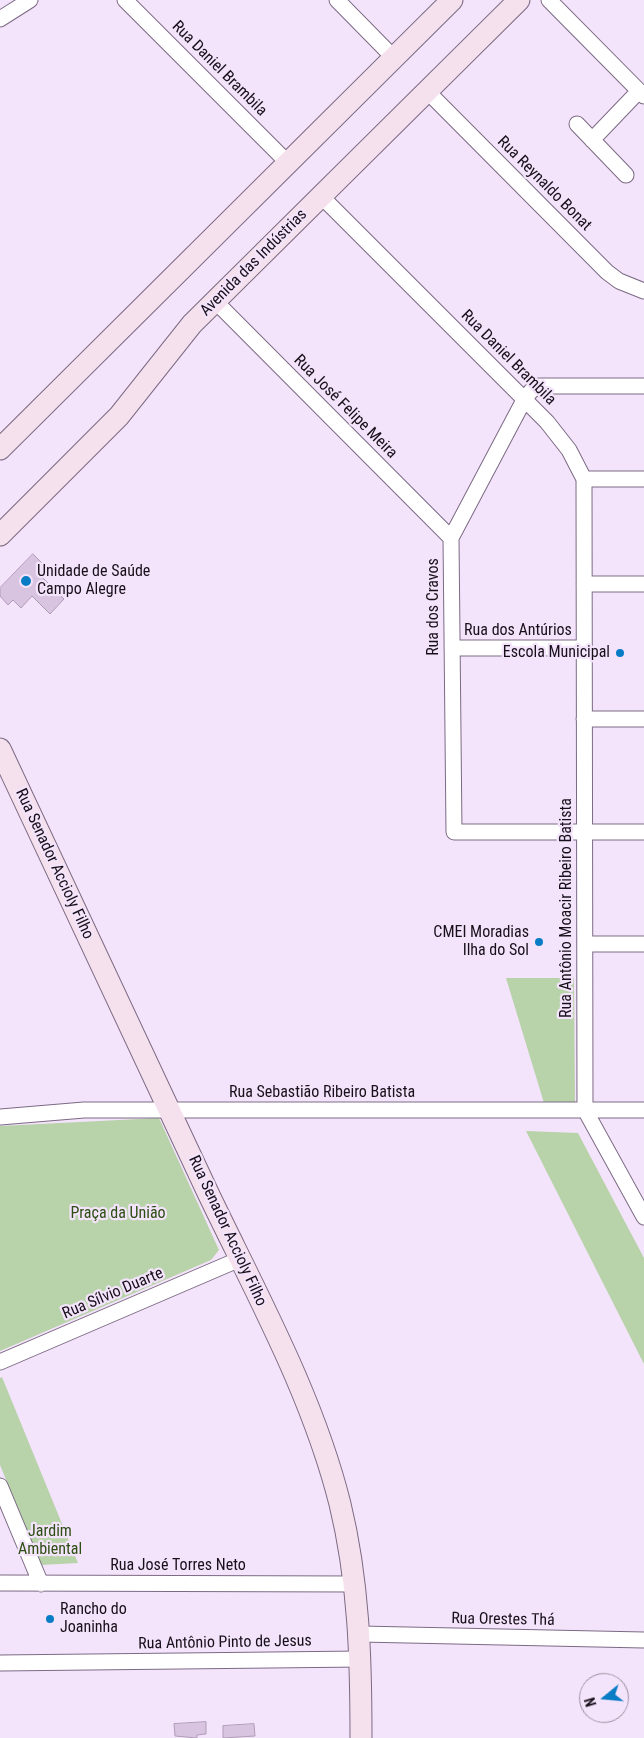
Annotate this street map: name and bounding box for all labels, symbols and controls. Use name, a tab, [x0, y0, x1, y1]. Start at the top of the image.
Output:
street label: Rua Daniel Brambila	[167, 17, 271, 121]
street label: Rua Reynaldo Bonat	[493, 133, 595, 235]
street label: Avenida das Indústrias	[197, 206, 311, 320]
street label: Rua Daniel Brambila	[456, 306, 560, 410]
street label: Rua José Felipe Meira	[289, 351, 401, 463]
street label: Rua dos Cravos	[424, 558, 444, 656]
place label: Unidade de Saúde Campo Alegre	[37, 562, 150, 600]
marker: Unidade de Saúde Campo Alegre	[19, 574, 33, 588]
street label: Rua dos Antúrios	[464, 621, 572, 641]
place label: Escola Municipal	[503, 643, 610, 663]
marker: Escola Municipal	[614, 647, 626, 659]
street label: Rua Senador Accioly Filho	[11, 786, 97, 942]
street label: Rua Antônio Moacir Ribeiro Batista	[557, 798, 577, 1018]
place label: CMEI Moradias Ilha do Sol	[433, 923, 529, 961]
marker: CMEI Moradias Ilha do Sol	[533, 936, 545, 948]
street label: Rua Sebastião Ribeiro Batista	[229, 1083, 415, 1103]
street label: Rua Senador Accioly Filho	[184, 1153, 270, 1309]
park label: Praça da União	[70, 1204, 166, 1224]
street label: Rua Sílvio Duarte	[60, 1264, 166, 1324]
park label: Jardim Ambiental	[18, 1522, 82, 1560]
street label: Rua José Torres Neto	[110, 1556, 246, 1576]
place label: Rancho do Joaninha	[60, 1600, 127, 1638]
street label: Rua Orestes Thá	[451, 1609, 555, 1631]
marker: Rancho do Joaninha	[44, 1613, 56, 1625]
street label: Rua Antônio Pinto de Jesus	[138, 1632, 312, 1654]
north arrow	[579, 1673, 629, 1723]
text: N	[582, 1696, 600, 1709]

